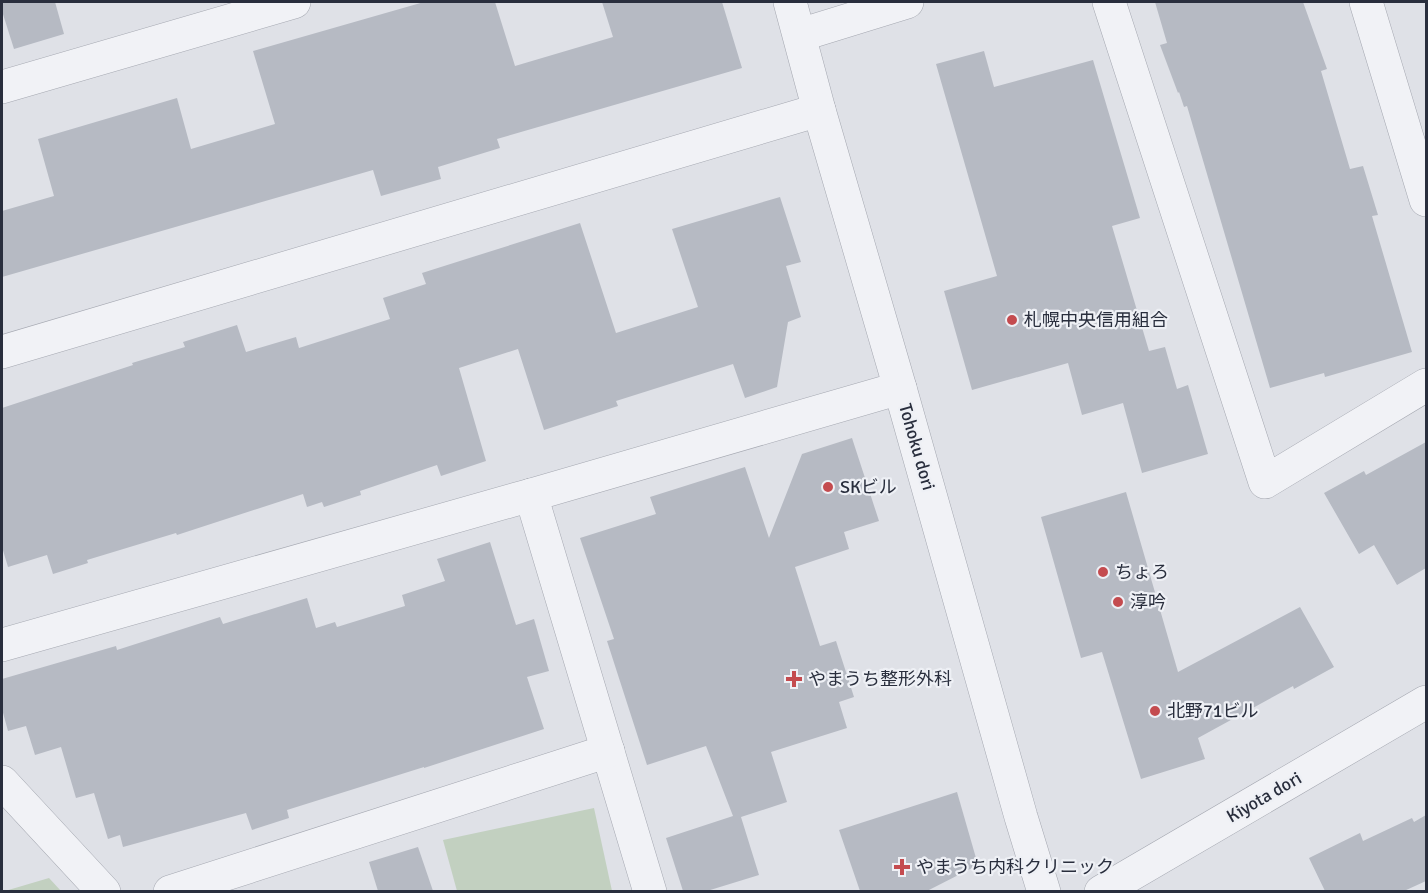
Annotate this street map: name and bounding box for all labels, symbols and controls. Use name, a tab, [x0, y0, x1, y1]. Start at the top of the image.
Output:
place label: 札幌中央信用組合	[1024, 309, 1168, 331]
marker: 札幌中央信用組合	[1005, 313, 1019, 327]
street label: Tohoku dori	[894, 401, 940, 493]
place label: SKビル	[840, 476, 897, 498]
marker: SKビル	[821, 480, 835, 494]
place label: ちょろ	[1115, 561, 1169, 583]
marker: ちょろ	[1096, 565, 1110, 579]
place label: 淳吟	[1130, 591, 1166, 613]
marker: 淳吟	[1111, 595, 1125, 609]
place label: やまうち整形外科	[808, 668, 952, 690]
marker: やまうち整形外科	[785, 670, 803, 688]
place label: 北野71ビル	[1167, 700, 1258, 722]
marker: 北野71ビル	[1148, 704, 1162, 718]
street label: Kiyota dori	[1223, 767, 1305, 827]
place label: やまうち内科クリニック	[916, 856, 1114, 878]
marker: やまうち内科クリニック	[893, 858, 911, 876]

